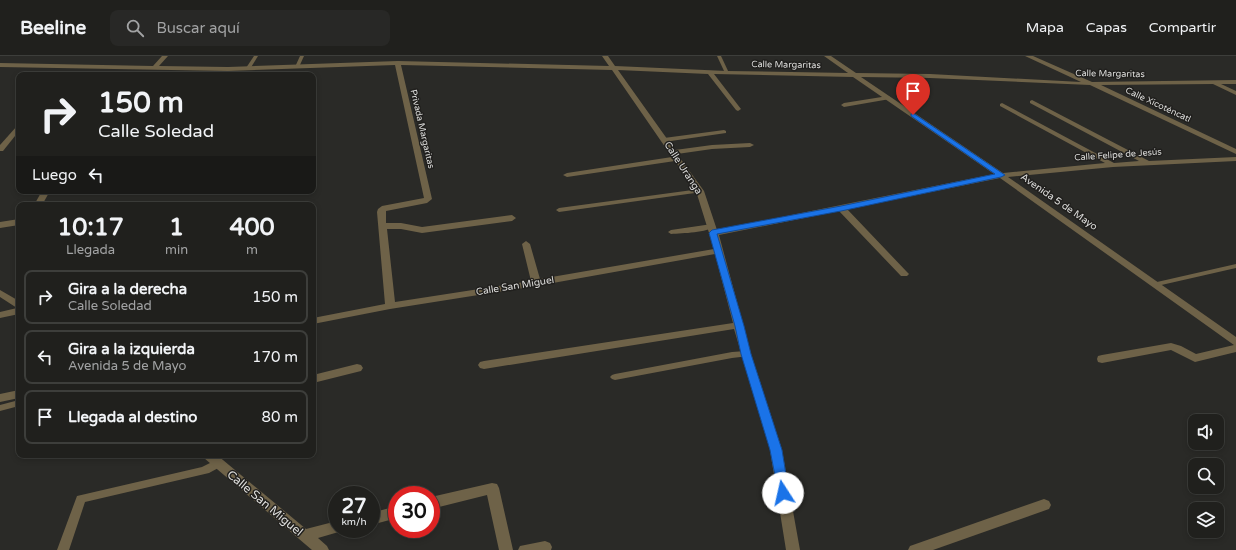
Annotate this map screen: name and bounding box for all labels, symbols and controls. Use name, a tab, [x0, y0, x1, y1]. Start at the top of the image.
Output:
search box	[110, 10, 390, 46]
text: Beeline	[20, 17, 86, 39]
icon: search	[124, 17, 146, 39]
text: Buscar aquí	[156, 19, 240, 37]
text: Mapa	[1026, 19, 1064, 36]
text: Capas	[1086, 19, 1127, 36]
text: Compartir	[1149, 19, 1216, 36]
street label: Calle Margaritas	[751, 59, 821, 71]
street label: Calle Margaritas	[1075, 68, 1145, 80]
pin	[896, 74, 930, 115]
icon: arrive	[902, 80, 924, 102]
street label: Calle Xicoténcatl	[1123, 85, 1193, 125]
text: 150 m	[98, 86, 184, 120]
icon: right	[32, 88, 84, 140]
street label: Privada Margaritas	[408, 88, 436, 170]
text: Calle Soledad	[98, 120, 214, 142]
street label: Calle Uranga	[661, 139, 705, 197]
street label: Calle Felipe de Jesús	[1074, 146, 1162, 164]
icon: left	[85, 164, 107, 186]
text: Luego	[32, 166, 77, 184]
street label: Avenida 5 de Mayo	[1018, 171, 1100, 233]
text: 10:17	[57, 213, 124, 242]
text: 1	[169, 213, 184, 242]
text: 400	[229, 213, 275, 242]
text: Llegada	[66, 242, 115, 258]
text: min	[165, 242, 188, 258]
text: m	[246, 242, 258, 258]
street label: Calle San Miguel	[475, 274, 555, 298]
text: Gira a la derecha	[68, 280, 187, 298]
icon: right	[34, 286, 56, 308]
text: 150 m	[252, 288, 298, 306]
text: Calle Soledad	[68, 298, 152, 314]
text: Gira a la izquierda	[68, 340, 195, 358]
icon: left	[34, 346, 56, 368]
text: 170 m	[252, 348, 298, 366]
text: Avenida 5 de Mayo	[68, 358, 186, 374]
icon: arrive	[34, 406, 56, 428]
text: Llegada al destino	[68, 408, 197, 426]
text: 80 m	[261, 408, 298, 426]
map controls	[1188, 414, 1224, 538]
button: sound	[1188, 414, 1224, 450]
button: search	[1188, 458, 1224, 494]
street label: Calle San Miguel	[224, 467, 306, 539]
position arrow	[762, 472, 804, 514]
speed limit sign: 30	[388, 486, 440, 538]
text: 27	[341, 495, 367, 519]
button: layers	[1188, 502, 1224, 538]
text: km/h	[341, 516, 367, 528]

